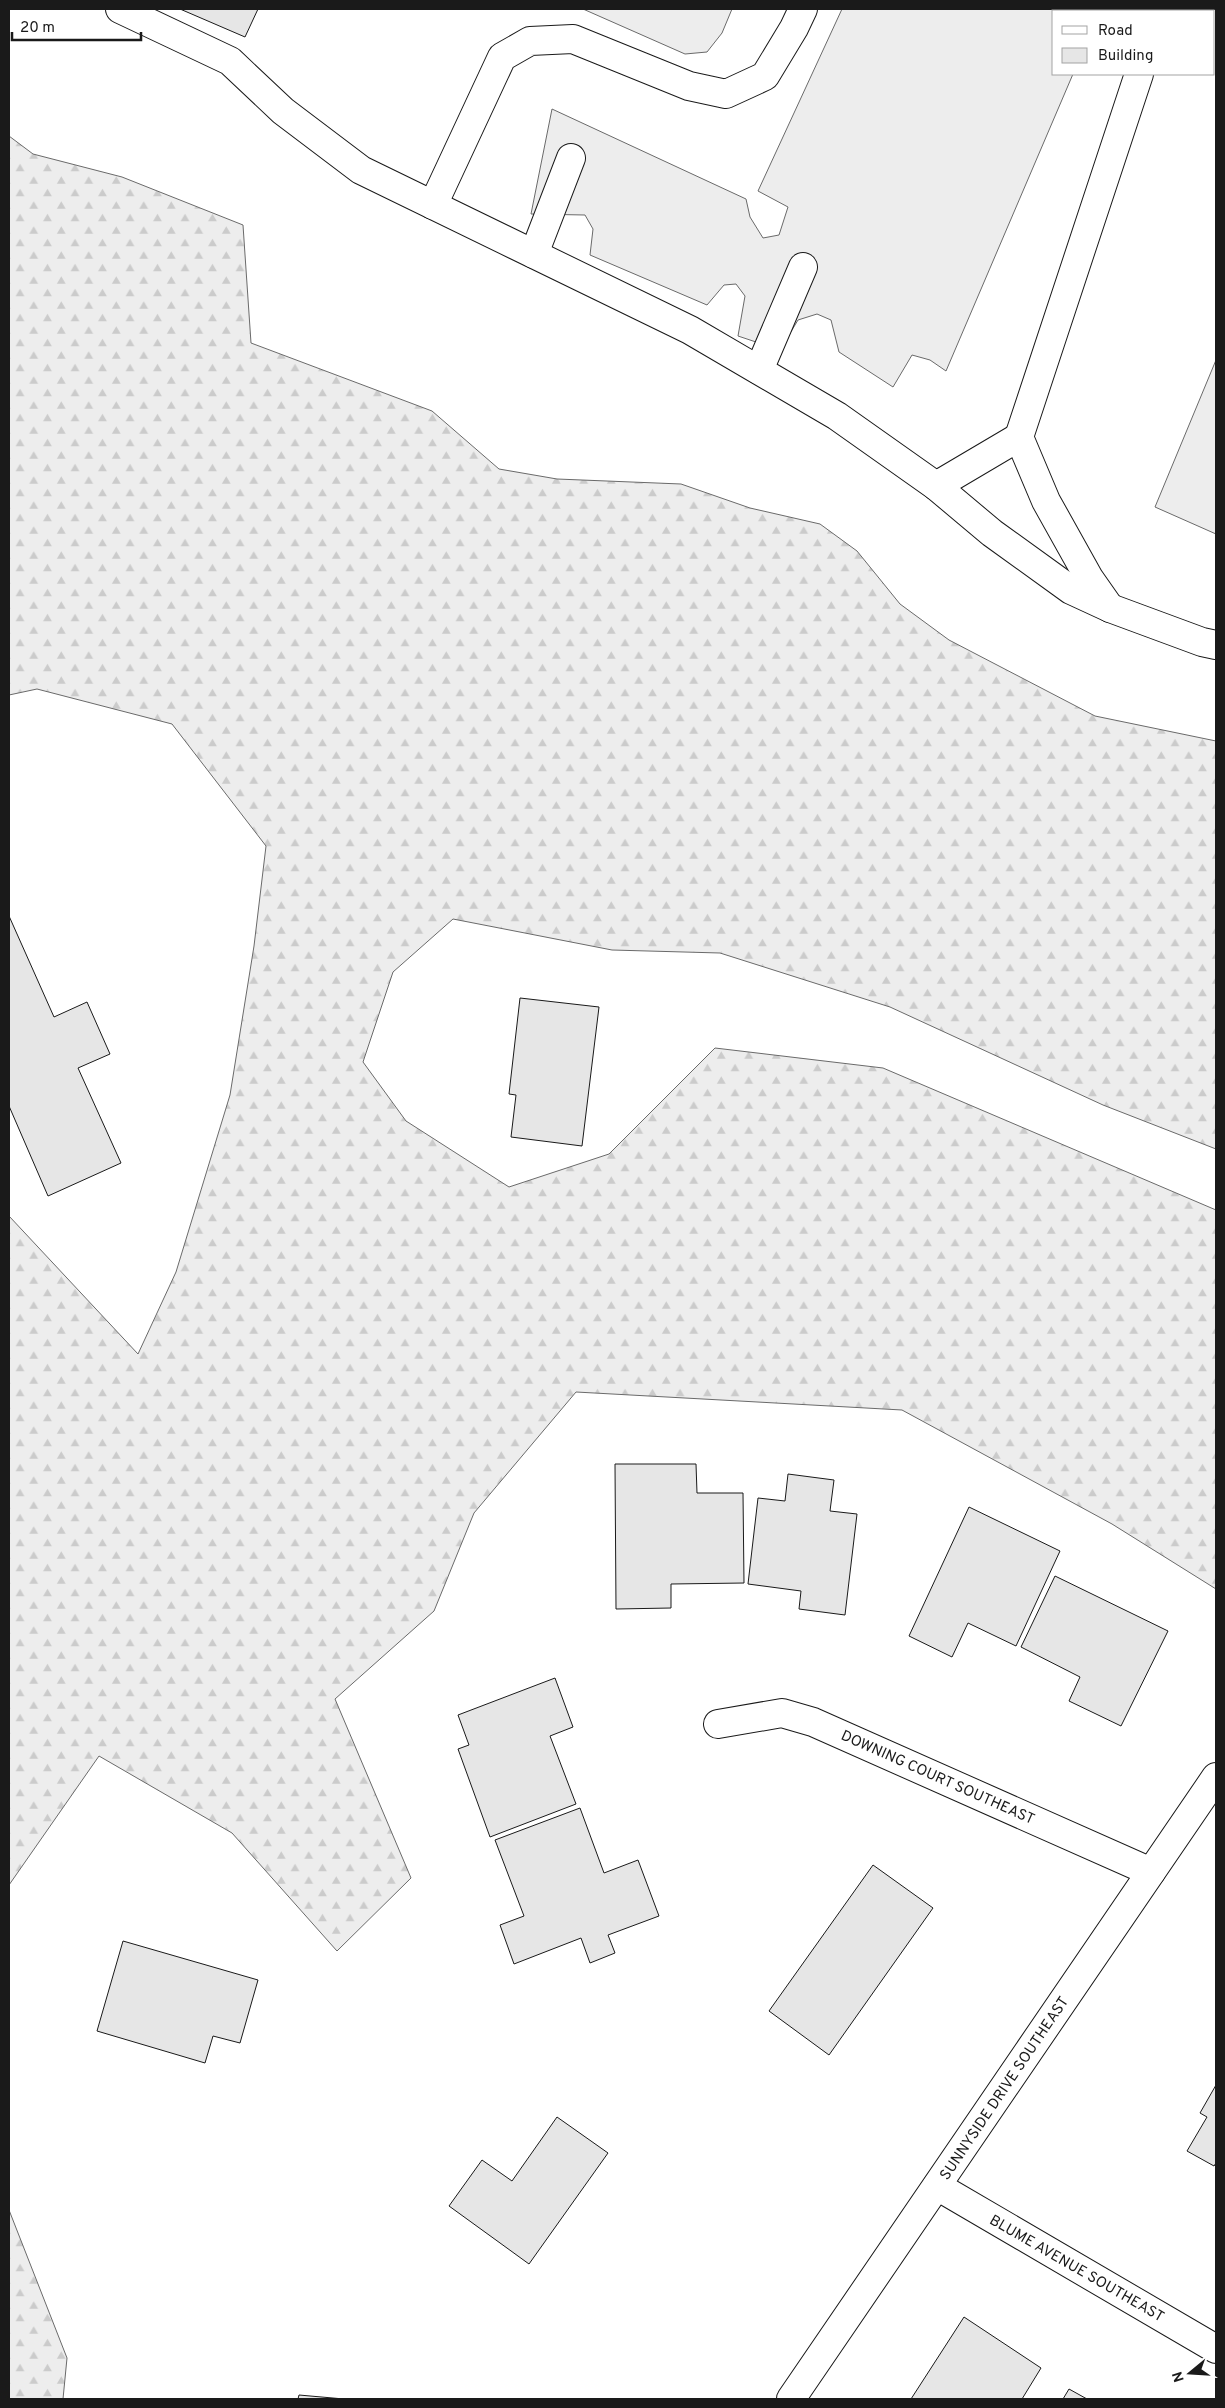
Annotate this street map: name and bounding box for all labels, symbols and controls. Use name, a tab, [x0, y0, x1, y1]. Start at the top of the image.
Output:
scale bar	[12, 10, 141, 42]
legend	[1052, 10, 1215, 75]
text: 20 m	[20, 19, 55, 38]
text: Road	[1098, 22, 1133, 41]
text: Building	[1098, 47, 1153, 66]
street label: DOWNING COURT SOUTHEAST	[837, 1727, 1037, 1830]
street label: SUNNYSIDE DRIVE SOUTHEAST	[937, 1993, 1074, 2184]
street label: BLUME AVENUE SOUTHEAST	[985, 2211, 1167, 2327]
north arrow	[1165, 2348, 1215, 2398]
text: N	[1169, 2369, 1189, 2384]

